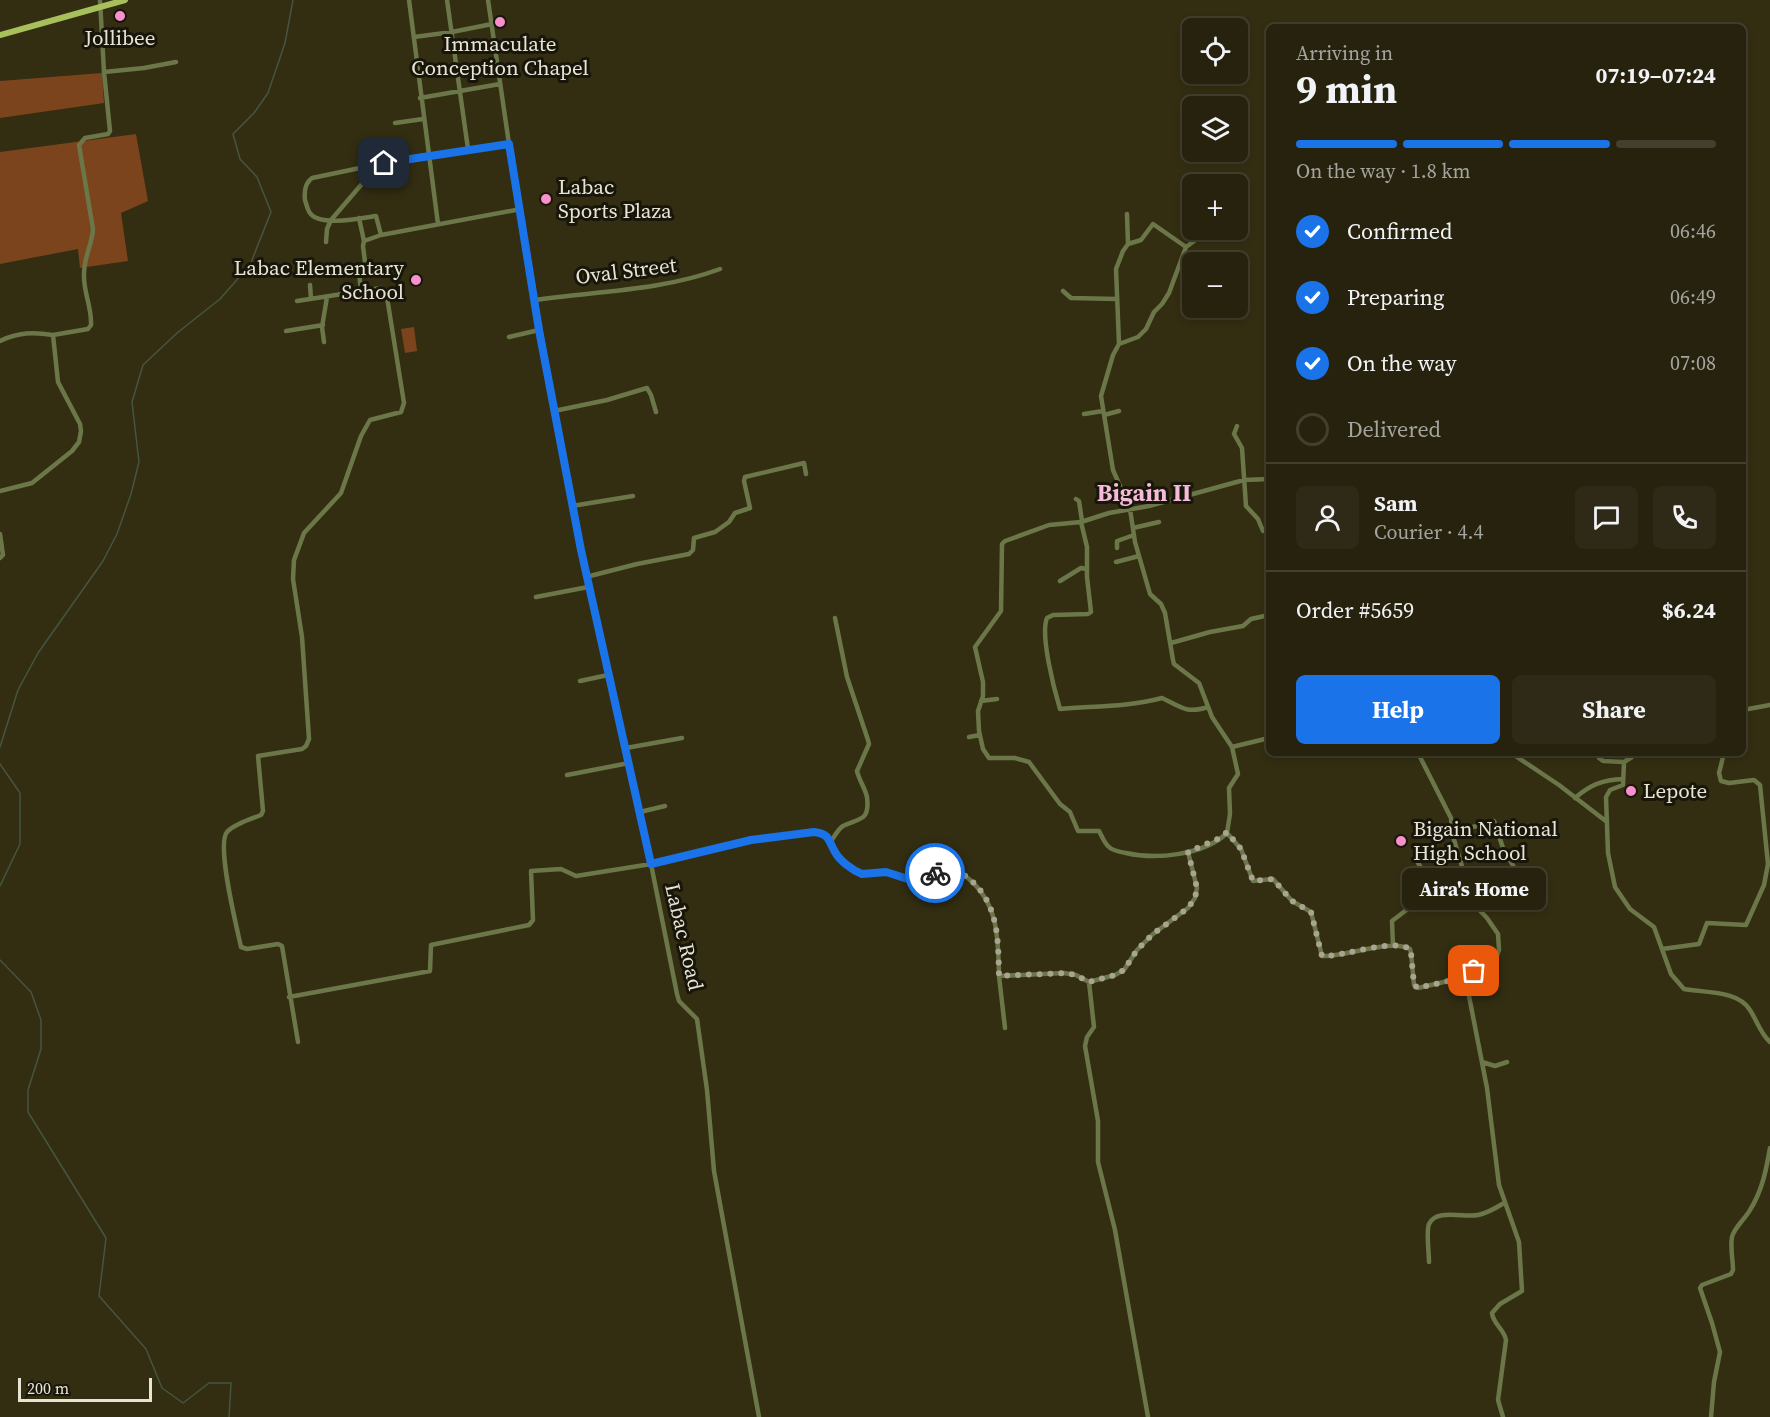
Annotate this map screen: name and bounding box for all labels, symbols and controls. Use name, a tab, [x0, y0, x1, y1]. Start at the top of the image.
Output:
marker: Jollibee	[113, 9, 127, 23]
marker: Immaculate Conception Chapel	[493, 15, 507, 29]
map controls	[1182, 18, 1248, 318]
button: locate	[1182, 18, 1248, 84]
place label: Jollibee	[83, 23, 156, 52]
place label: Immaculate Conception Chapel	[411, 29, 589, 82]
text: Arriving in	[1296, 39, 1393, 67]
text: 07:19–07:24	[1596, 60, 1716, 90]
text: 9 min	[1296, 63, 1397, 116]
button: layers	[1182, 96, 1248, 162]
pin	[358, 137, 409, 188]
icon: home	[367, 146, 400, 179]
text: On the way · 1.8 km	[1296, 157, 1470, 185]
place label: Labac Sports Plaza	[558, 172, 672, 225]
button: +	[1182, 174, 1248, 240]
marker: Labac Sports Plaza	[539, 192, 553, 206]
icon: check	[1296, 215, 1329, 248]
text: Confirmed	[1347, 216, 1452, 246]
text: 06:46	[1670, 217, 1716, 245]
street label: Oval Street	[574, 250, 678, 291]
button: −	[1182, 252, 1248, 318]
place label: Labac Elementary School	[234, 253, 404, 306]
marker: Labac Elementary School	[409, 273, 423, 287]
icon: check	[1296, 281, 1329, 314]
text: Preparing	[1347, 282, 1444, 312]
text: 06:49	[1670, 283, 1716, 311]
icon: check	[1296, 347, 1329, 380]
text: On the way	[1347, 348, 1456, 378]
text: 07:08	[1670, 349, 1716, 377]
text: Delivered	[1347, 414, 1441, 444]
district label: Bigain II	[1097, 476, 1191, 509]
button: person	[1296, 486, 1359, 549]
button: chat	[1575, 486, 1638, 549]
button: phone	[1653, 486, 1716, 549]
text: Sam	[1374, 488, 1418, 518]
text: Courier · 4.4	[1374, 518, 1483, 546]
text: Order #5659	[1296, 595, 1414, 625]
text: $6.24	[1662, 595, 1716, 625]
button: Help	[1296, 675, 1500, 744]
button: Share	[1512, 675, 1716, 744]
place label: Lepote	[1643, 776, 1707, 805]
marker: Lepote	[1624, 784, 1638, 798]
place label: Bigain National High School	[1413, 814, 1558, 867]
marker: Bigain National High School	[1394, 834, 1408, 848]
courier	[905, 843, 965, 903]
icon: bike	[919, 857, 952, 890]
callout: Aira's Home	[1402, 869, 1546, 911]
text: Aira's Home	[1419, 875, 1529, 903]
street label: Labac Road	[658, 881, 711, 993]
pin	[1448, 945, 1499, 996]
icon: bag	[1457, 954, 1490, 987]
scale bar	[18, 1375, 152, 1402]
text: 200 m	[27, 1377, 69, 1399]

